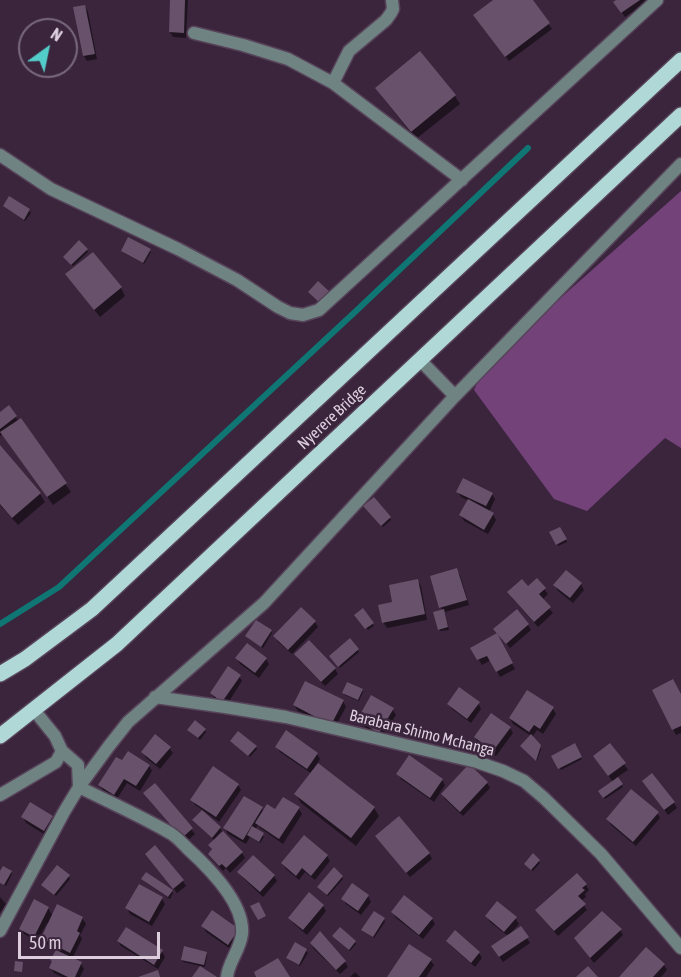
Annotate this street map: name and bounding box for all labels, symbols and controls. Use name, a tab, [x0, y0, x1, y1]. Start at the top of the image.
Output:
north arrow	[18, 18, 78, 78]
text: N	[48, 24, 66, 45]
street label: Nyerere Bridge	[294, 380, 370, 454]
street label: Barabara Shimo Mchanga	[347, 706, 497, 760]
scale bar	[21, 920, 164, 958]
text: 50 m	[29, 932, 61, 953]

